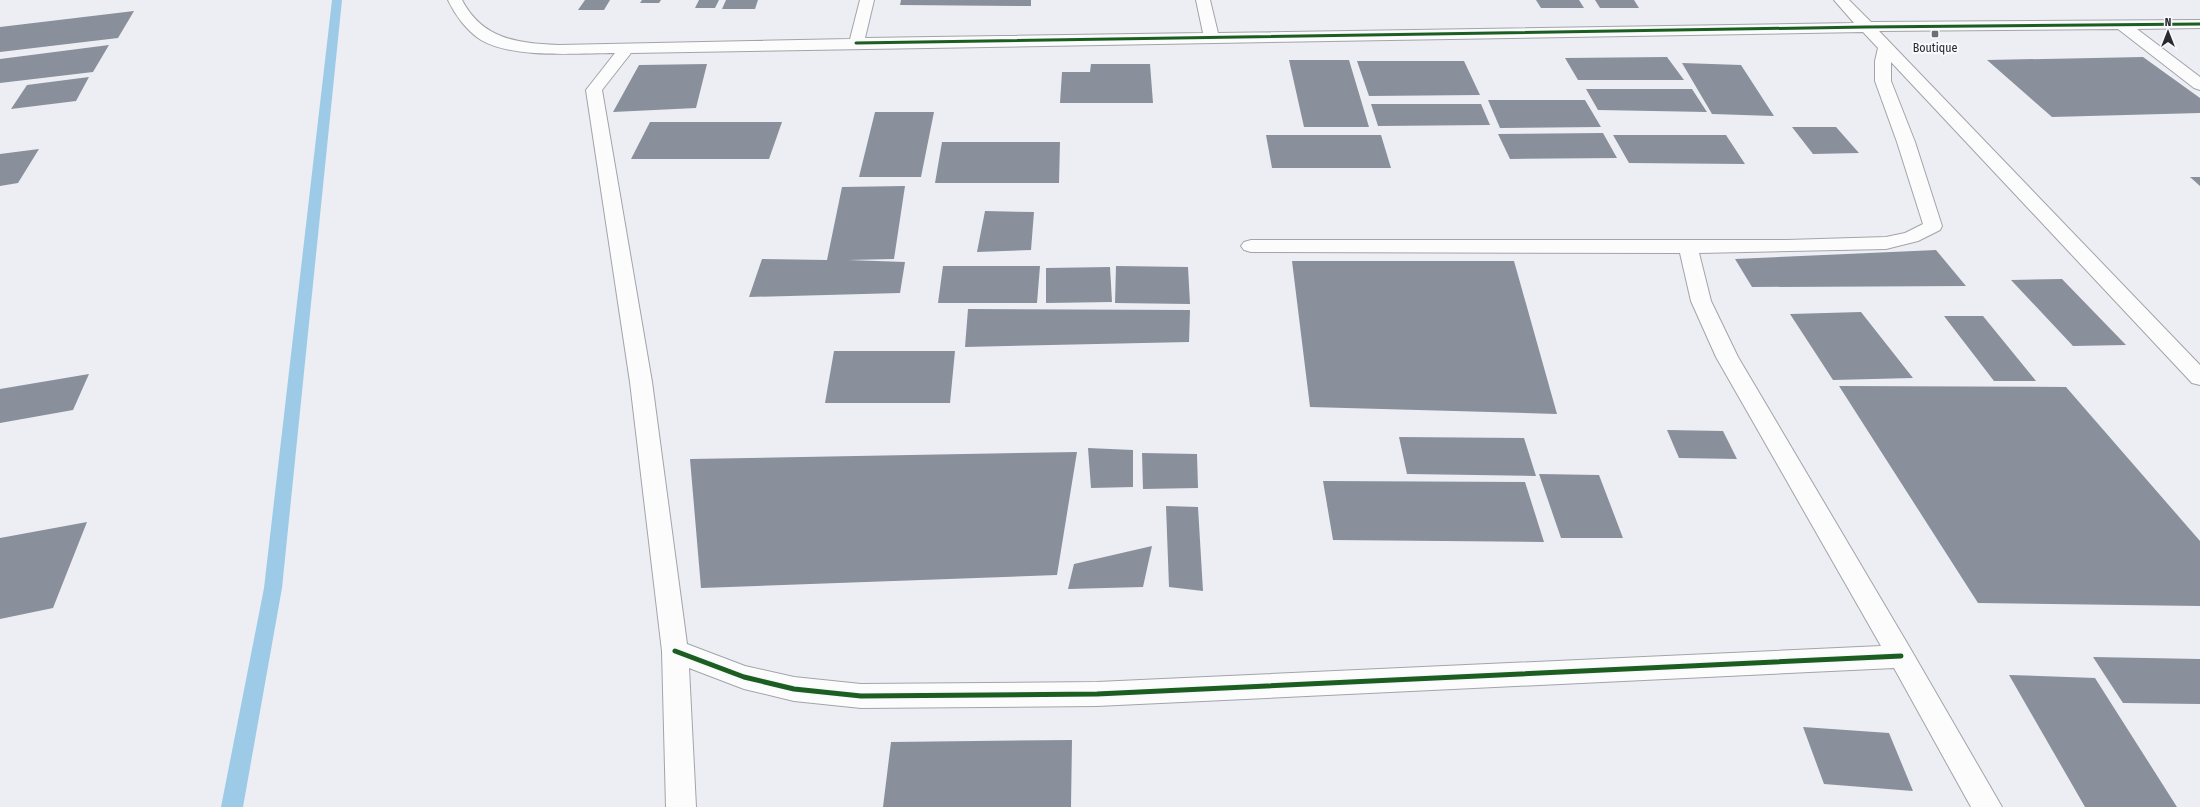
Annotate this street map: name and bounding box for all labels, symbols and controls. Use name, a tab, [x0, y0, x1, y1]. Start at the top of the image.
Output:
north arrow	[2148, 12, 2188, 52]
text: N	[2165, 16, 2171, 29]
marker: Boutique	[1930, 29, 1940, 39]
place label: Boutique	[1913, 41, 1957, 55]

